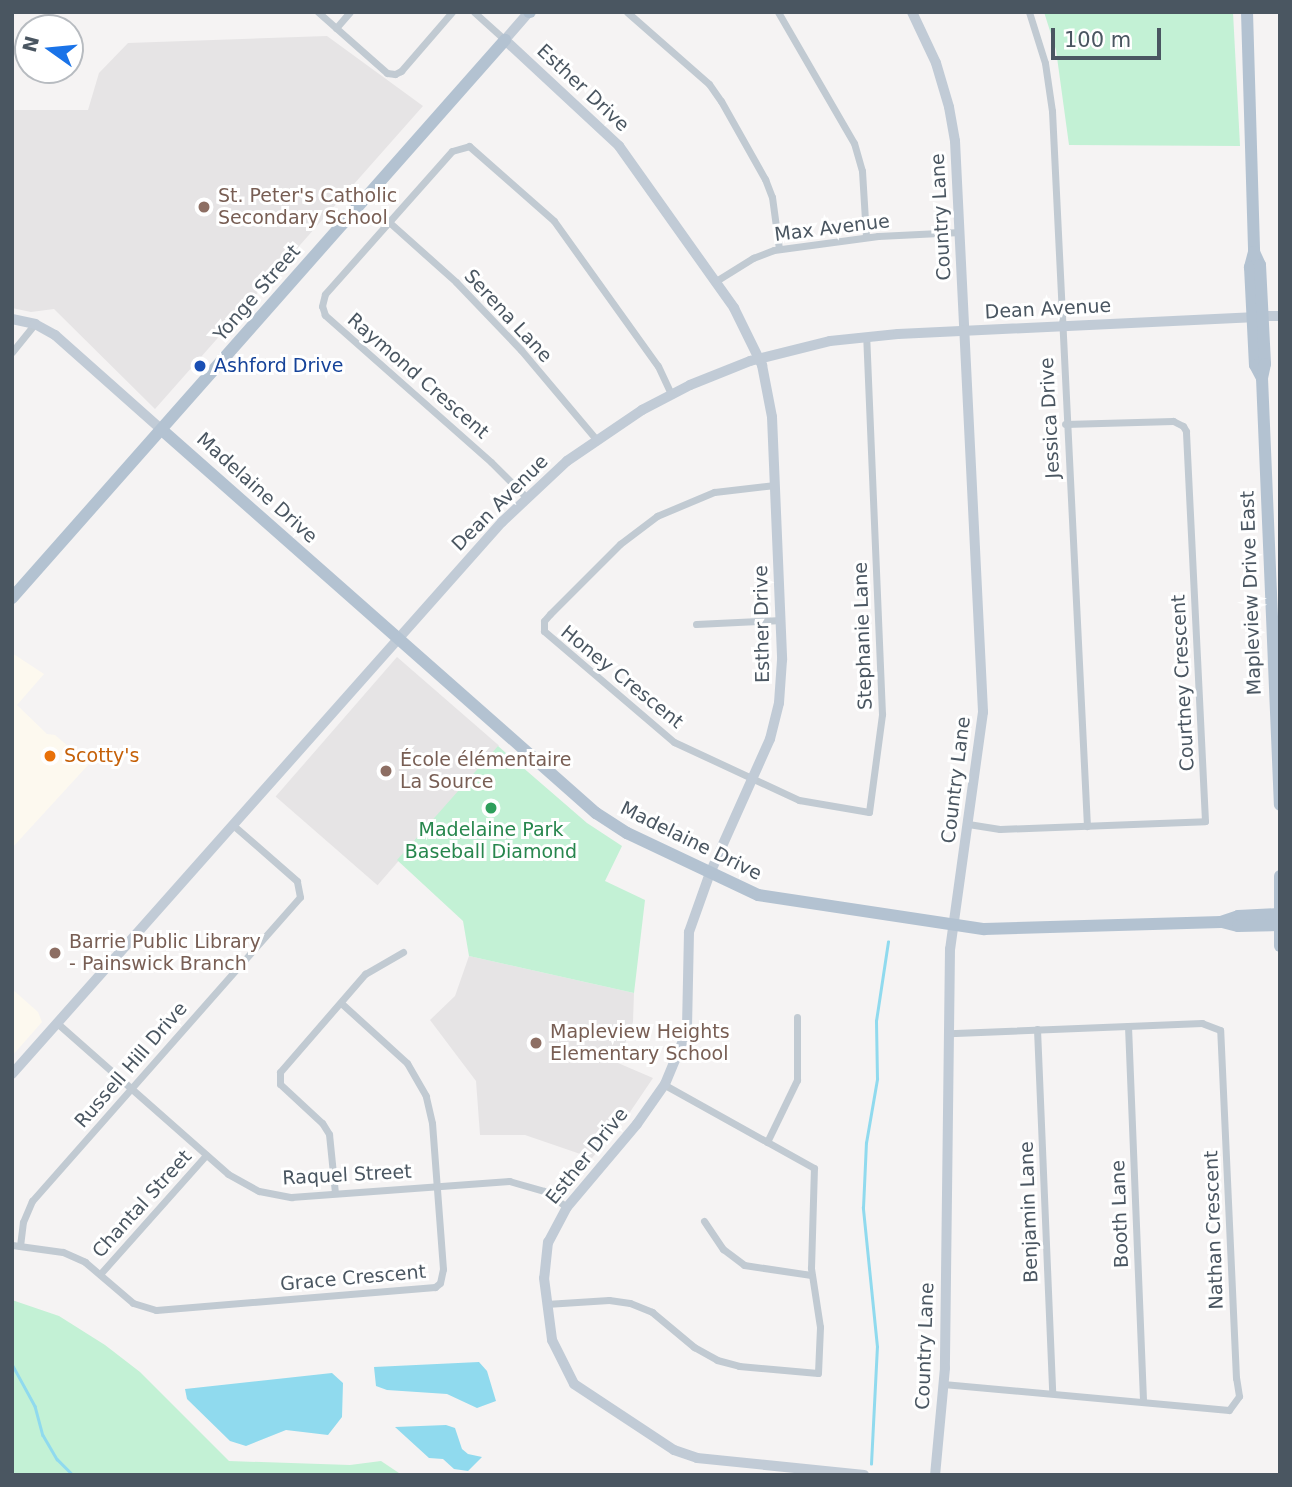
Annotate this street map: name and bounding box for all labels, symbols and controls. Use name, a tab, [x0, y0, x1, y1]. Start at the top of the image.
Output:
north arrow	[14, 14, 84, 84]
scale bar	[1054, 14, 1164, 58]
text: 100 m	[1064, 28, 1131, 52]
text: N	[18, 34, 43, 55]
street label: Esther Drive	[532, 40, 634, 136]
street label: Country Lane	[926, 153, 956, 281]
place label: St. Peter's Catholic Secondary School	[218, 185, 397, 229]
marker: St. Peter's Catholic Secondary School	[196, 199, 212, 215]
street label: Max Avenue	[773, 210, 891, 246]
street label: Yonge Street	[209, 240, 305, 346]
street label: Serena Lane	[459, 265, 557, 367]
street label: Dean Avenue	[984, 294, 1112, 324]
street label: Raymond Crescent	[343, 308, 493, 444]
place label: Ashford Drive	[214, 355, 343, 377]
street label: Jessica Drive	[1035, 357, 1065, 479]
marker: Ashford Drive	[192, 358, 208, 374]
street label: Madelaine Drive	[192, 428, 322, 548]
street label: Dean Avenue	[447, 450, 553, 556]
street label: Mapleview Drive East	[1236, 490, 1266, 696]
street label: Stephanie Lane	[849, 562, 877, 710]
street label: Esther Drive	[750, 565, 774, 683]
street label: Courtney Crescent	[1167, 594, 1199, 772]
street label: Honey Crescent	[556, 621, 688, 733]
street label: Country Lane	[937, 715, 975, 845]
place label: Scotty's	[64, 745, 139, 767]
marker: Scotty's	[42, 748, 58, 764]
place label: École élémentaire La Source	[400, 749, 571, 793]
marker: École élémentaire La Source	[378, 763, 394, 779]
street label: Madelaine Drive	[617, 797, 765, 885]
marker: Madelaine Park Baseball Diamond	[483, 800, 499, 816]
place label: Madelaine Park Baseball Diamond	[405, 819, 577, 863]
place label: Barrie Public Library - Painswick Branch	[69, 931, 261, 975]
marker: Barrie Public Library - Painswick Branch	[47, 945, 63, 961]
street label: Russell Hill Drive	[70, 997, 192, 1133]
place label: Mapleview Heights Elementary School	[550, 1021, 730, 1065]
marker: Mapleview Heights Elementary School	[528, 1035, 544, 1051]
street label: Esther Drive	[541, 1103, 633, 1209]
street label: Benjamin Lane	[1015, 1141, 1043, 1283]
street label: Chantal Street	[88, 1145, 196, 1263]
street label: Nathan Crescent	[1200, 1150, 1228, 1310]
street label: Raquel Street	[282, 1160, 412, 1190]
street label: Booth Lane	[1107, 1160, 1133, 1268]
street label: Grace Crescent	[279, 1260, 427, 1296]
street label: Country Lane	[911, 1282, 939, 1410]

